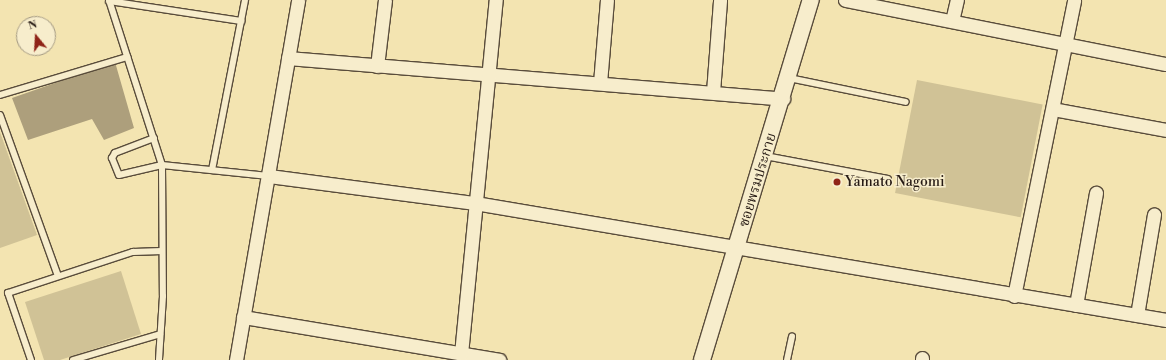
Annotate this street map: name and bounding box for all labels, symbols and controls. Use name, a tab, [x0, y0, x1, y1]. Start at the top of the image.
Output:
north arrow	[16, 16, 56, 56]
text: N	[26, 18, 39, 34]
street label: ซอยพรมประกาย	[736, 131, 780, 229]
place label: Yamato Nagomi	[845, 174, 945, 190]
marker: Yamato Nagomi	[832, 177, 842, 187]

